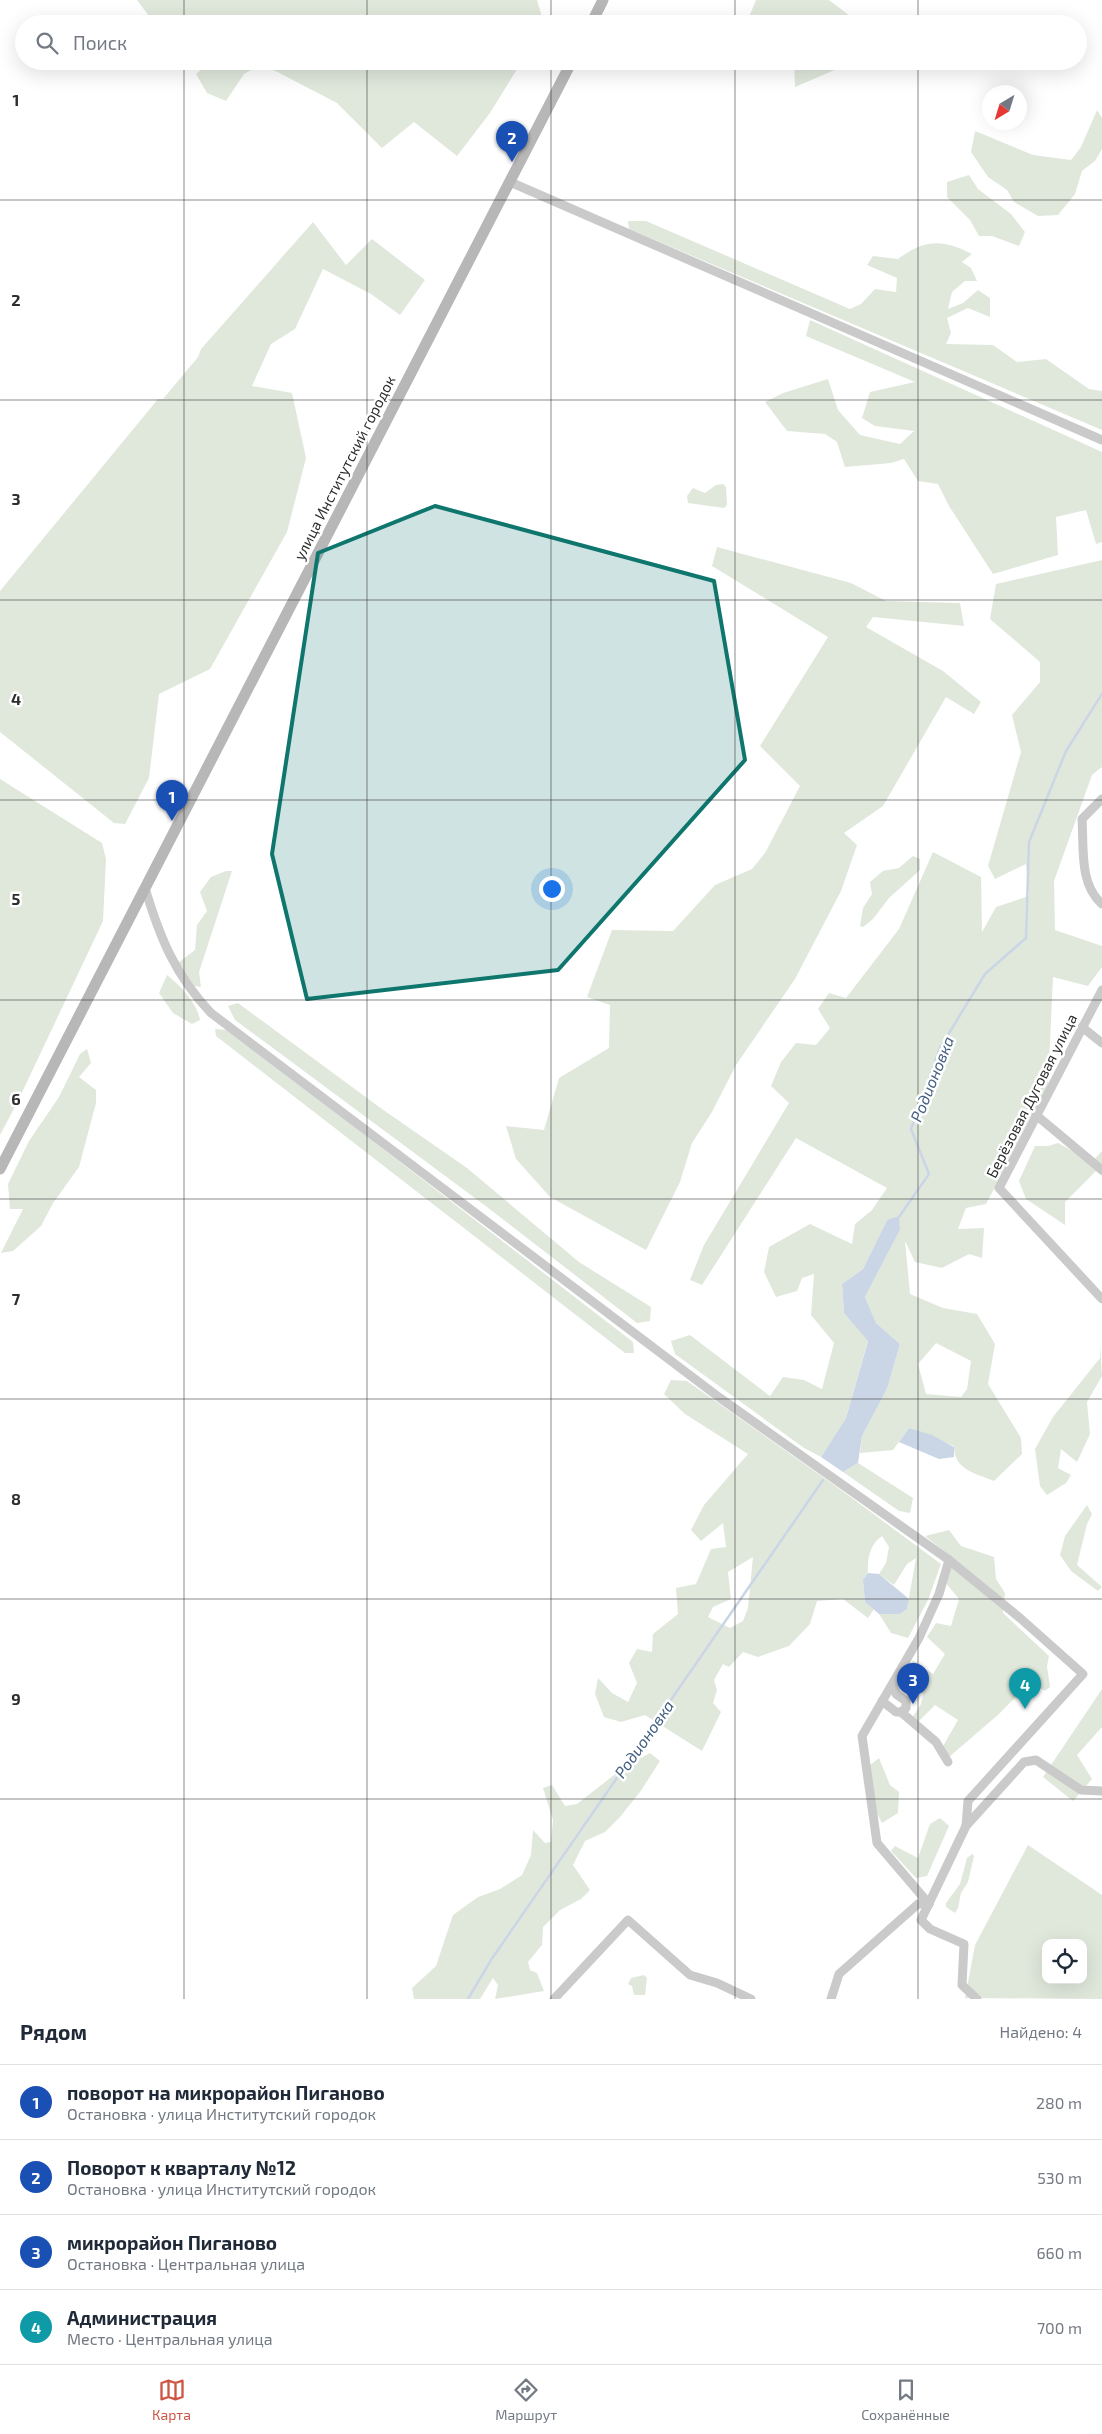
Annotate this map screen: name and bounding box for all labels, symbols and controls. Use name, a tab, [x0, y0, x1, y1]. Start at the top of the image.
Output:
search box	[15, 15, 1087, 70]
icon: search	[33, 29, 61, 57]
text: Поиск	[73, 31, 127, 54]
north arrow	[982, 85, 1027, 130]
text: 1	[13, 90, 19, 109]
pin: 2	[496, 121, 528, 162]
text: 2	[11, 290, 21, 309]
street label: улица Институтский городок	[290, 372, 399, 563]
text: 3	[11, 489, 21, 508]
text: 4	[11, 689, 21, 708]
pin: 1	[156, 780, 188, 821]
your location	[539, 876, 565, 902]
text: 5	[12, 889, 21, 908]
street label: Берёзовая Дуговая улица	[982, 1011, 1081, 1181]
water label: Родионовка	[906, 1033, 957, 1124]
text: 6	[11, 1089, 21, 1108]
text: 7	[12, 1289, 21, 1308]
text: 8	[11, 1489, 21, 1508]
pin: 3	[897, 1663, 929, 1704]
pin: 4	[1009, 1668, 1041, 1709]
text: 9	[11, 1689, 21, 1708]
water label: Родионовка	[610, 1696, 677, 1781]
map controls	[1042, 1939, 1087, 1984]
button: locate	[1042, 1939, 1087, 1984]
text: Рядом	[20, 2019, 87, 2044]
text: Найдено: 4	[999, 2022, 1082, 2041]
text: поворот на микрорайон Пиганово	[67, 2081, 385, 2104]
text: 1	[33, 2093, 39, 2112]
text: 280 m	[1036, 2093, 1082, 2112]
text: Остановка · улица Институтский городок	[67, 2104, 376, 2123]
text: Поворот к кварталу №12	[67, 2156, 296, 2179]
text: 2	[31, 2168, 41, 2187]
text: 530 m	[1037, 2168, 1082, 2187]
text: Остановка · улица Институтский городок	[67, 2179, 376, 2198]
text: микрорайон Пиганово	[67, 2231, 277, 2254]
text: 3	[31, 2243, 41, 2262]
text: 660 m	[1036, 2243, 1082, 2262]
text: Остановка · Центральная улица	[67, 2254, 305, 2273]
text: Администрация	[67, 2306, 217, 2329]
text: 4	[31, 2318, 41, 2337]
text: 700 m	[1037, 2318, 1082, 2337]
text: Место · Центральная улица	[67, 2329, 273, 2348]
tab: Карта	[152, 2376, 191, 2423]
tab: Маршрут	[495, 2376, 557, 2423]
tab: Сохранённые	[861, 2376, 950, 2423]

